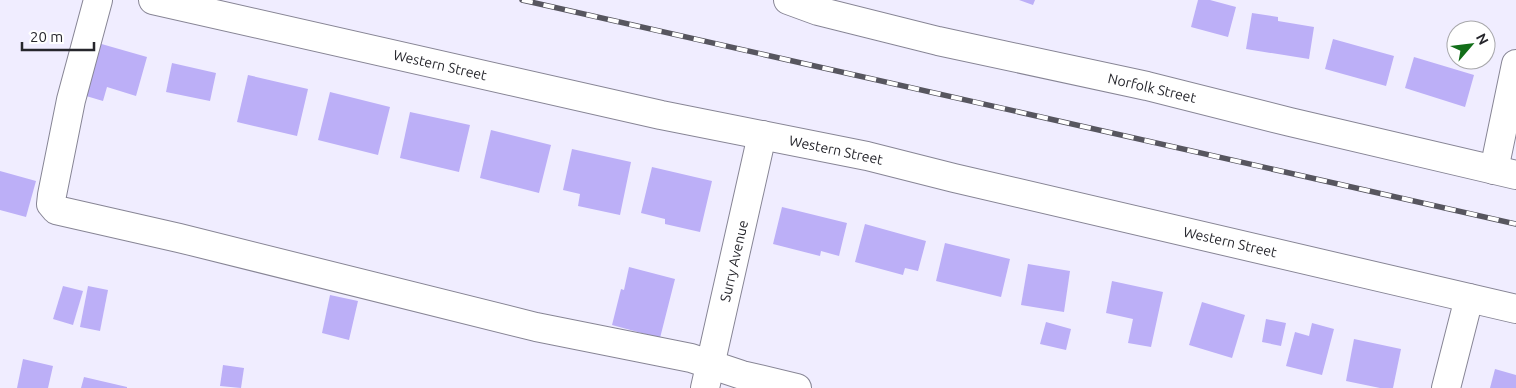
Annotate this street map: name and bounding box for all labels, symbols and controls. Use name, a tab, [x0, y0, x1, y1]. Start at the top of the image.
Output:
scale bar	[22, 20, 95, 52]
north arrow	[1446, 20, 1496, 70]
text: 20 m	[30, 28, 63, 45]
text: N	[1473, 31, 1492, 47]
street label: Western Street	[392, 46, 489, 84]
street label: Norfolk Street	[1106, 70, 1198, 106]
street label: Western Street	[788, 132, 885, 168]
street label: Surry Avenue	[717, 219, 751, 303]
street label: Western Street	[1182, 223, 1279, 261]

